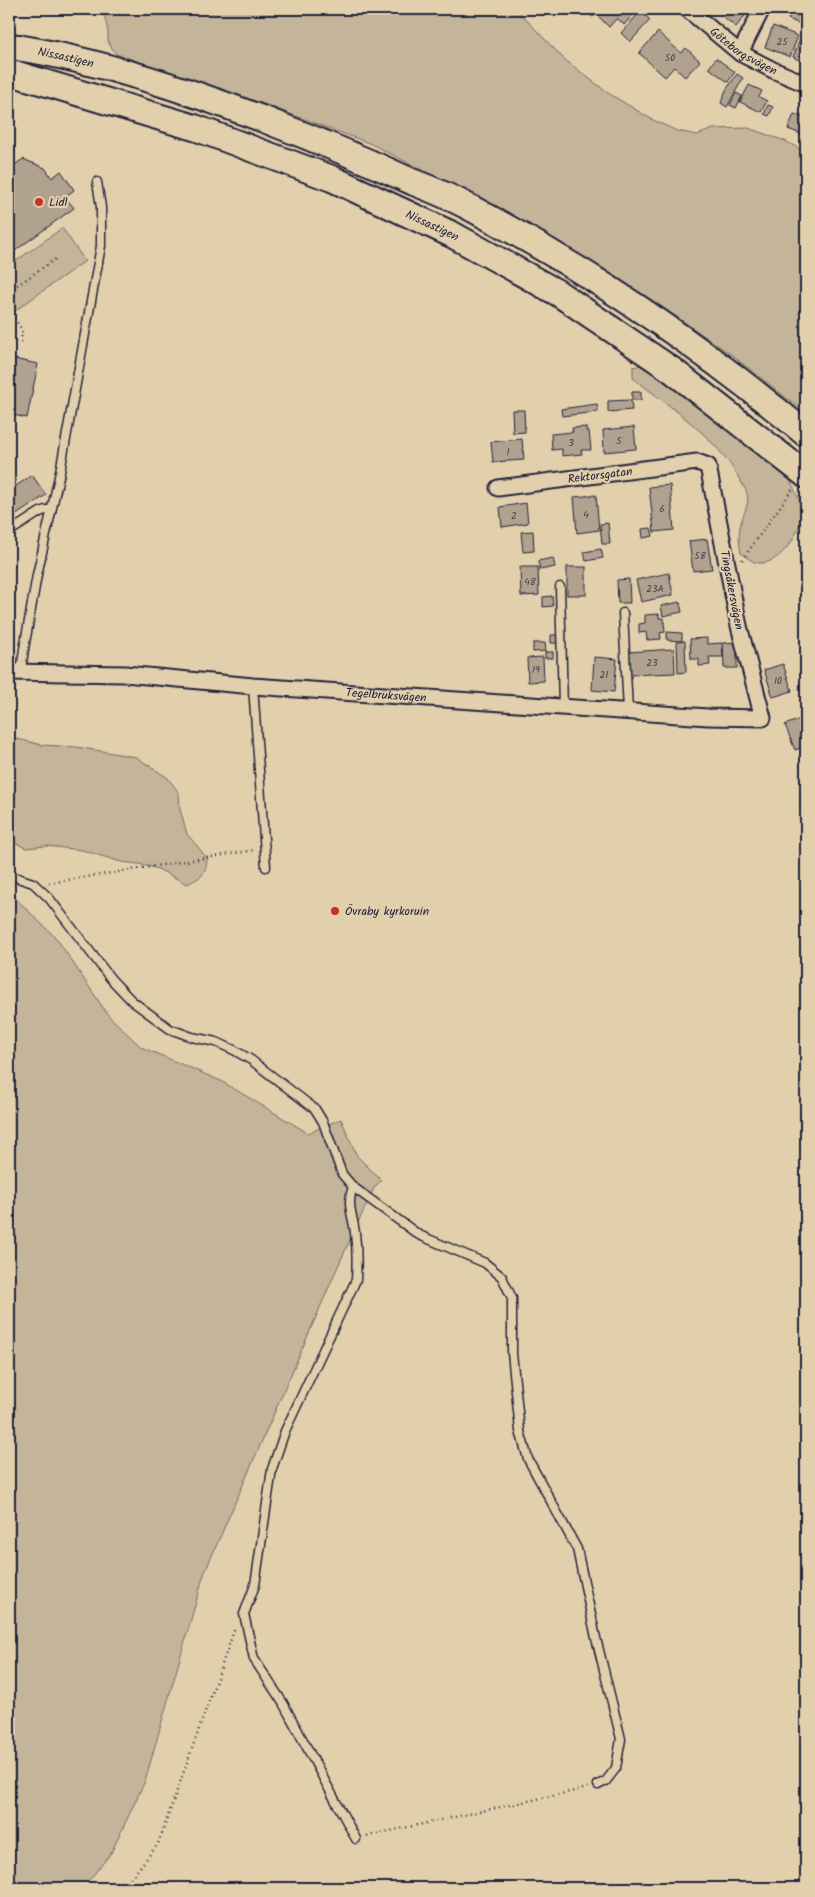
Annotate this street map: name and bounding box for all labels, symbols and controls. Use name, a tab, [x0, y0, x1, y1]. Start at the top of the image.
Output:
street label: Göteborgsvägen	[705, 23, 780, 81]
house number: 25	[776, 34, 788, 50]
street label: Nissastigen	[36, 42, 96, 73]
house number: 50	[665, 50, 675, 66]
place label: Lidl	[49, 193, 67, 212]
marker: Lidl	[33, 196, 45, 208]
street label: Nissastigen	[402, 205, 462, 247]
house number: 5	[616, 433, 622, 449]
house number: 3	[568, 435, 574, 451]
house number: 1	[506, 444, 510, 460]
street label: Rektorsgatan	[567, 462, 634, 489]
house number: 6	[659, 501, 665, 517]
house number: 4	[583, 507, 589, 523]
house number: 2	[511, 508, 517, 524]
house number: 58	[694, 548, 707, 564]
street label: Tingsåkersvägen	[715, 549, 749, 631]
house number: 48	[524, 574, 537, 590]
house number: 23A	[646, 581, 664, 597]
house number: 23	[646, 655, 658, 671]
house number: 19	[532, 662, 540, 678]
house number: 21	[600, 667, 608, 683]
house number: 10	[774, 673, 782, 689]
street label: Tegelbruksvägen	[345, 683, 427, 708]
place label: Övraby kyrkoruin	[345, 902, 429, 921]
marker: Övraby kyrkoruin	[329, 905, 341, 917]

